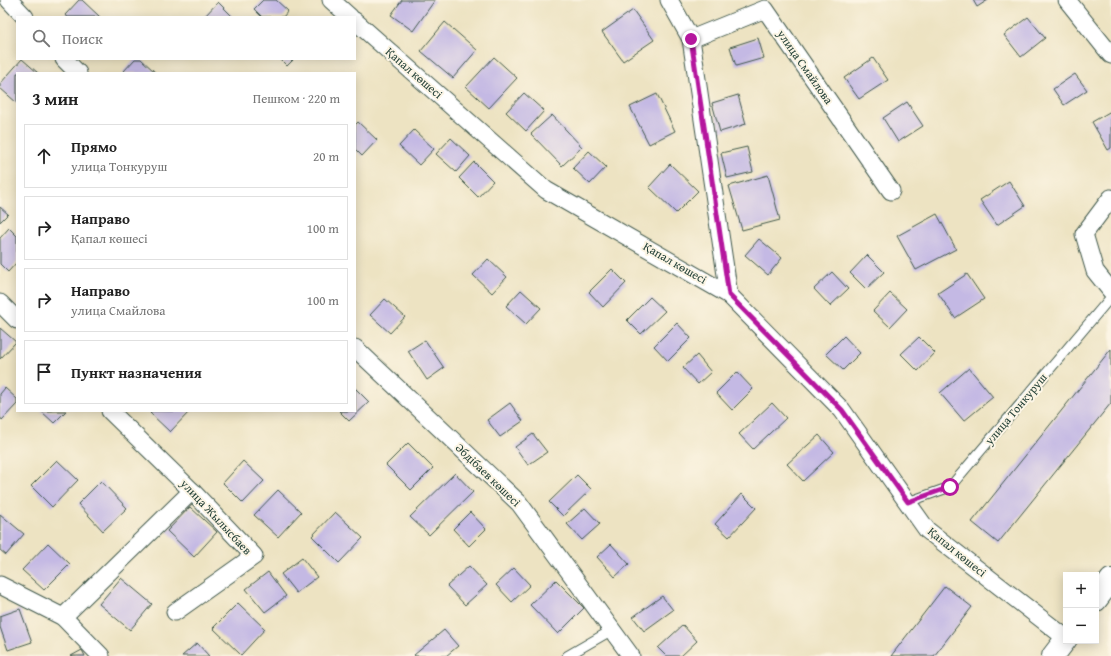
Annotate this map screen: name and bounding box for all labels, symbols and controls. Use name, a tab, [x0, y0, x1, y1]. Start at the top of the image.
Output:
search box	[16, 16, 356, 60]
street label: улица Смайлова	[773, 25, 838, 108]
icon: search	[30, 27, 52, 49]
text: Поиск	[62, 28, 103, 49]
route end	[682, 30, 700, 48]
street label: Қапал көшесі	[382, 43, 447, 103]
text: 3 мин	[32, 86, 78, 111]
text: Пешком · 220 m	[253, 89, 340, 108]
text: Прямо	[71, 136, 117, 157]
icon: ahead	[33, 145, 55, 167]
text: 20 m	[313, 147, 339, 166]
text: улица Тонкуруш	[71, 157, 167, 176]
text: Направо	[71, 208, 130, 229]
icon: right	[33, 217, 55, 239]
text: 100 m	[307, 219, 339, 238]
text: Қапал көшесі	[71, 229, 148, 248]
street label: Қапал көшесі	[640, 237, 711, 288]
text: Направо	[71, 280, 130, 301]
icon: right	[33, 289, 55, 311]
text: 100 m	[307, 291, 339, 310]
text: улица Смайлова	[71, 301, 166, 320]
icon: arrive	[33, 361, 55, 383]
text: Пункт назначения	[71, 362, 202, 383]
street label: улица Тонкуруш	[980, 369, 1051, 449]
street label: Әбдібаев көшесі	[452, 439, 525, 511]
street label: улица Жылысбаев	[176, 474, 256, 558]
route start	[941, 478, 959, 496]
street label: Қапал көшесі	[924, 523, 991, 581]
map controls	[1063, 572, 1099, 644]
button: +	[1063, 572, 1099, 608]
button: −	[1063, 608, 1099, 644]

